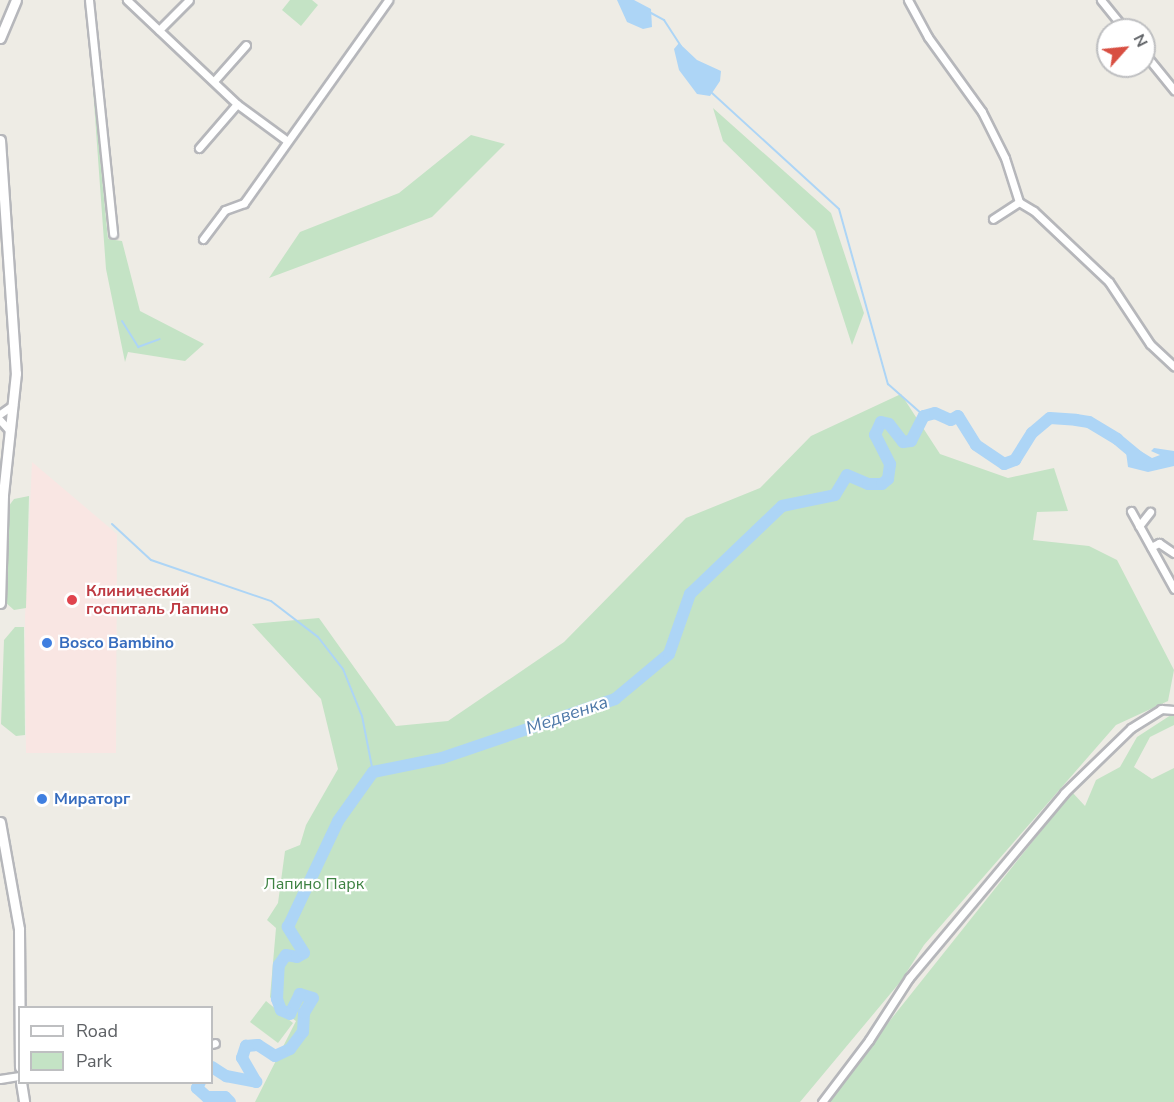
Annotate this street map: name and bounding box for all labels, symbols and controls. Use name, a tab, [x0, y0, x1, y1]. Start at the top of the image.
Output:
north arrow	[1096, 18, 1156, 78]
text: N	[1128, 30, 1153, 51]
place label: Клинический госпиталь Лапино	[86, 581, 229, 619]
marker: Клинический госпиталь Лапино	[63, 591, 81, 609]
place label: Bosco Bambino	[59, 633, 174, 653]
marker: Bosco Bambino	[40, 636, 54, 650]
water label: Медвенка	[523, 691, 611, 739]
place label: Мираторг	[54, 789, 130, 809]
marker: Мираторг	[35, 792, 49, 806]
park label: Лапино Парк	[264, 874, 364, 894]
legend	[18, 1006, 213, 1084]
text: Road	[76, 1019, 118, 1043]
text: Park	[76, 1049, 112, 1073]

